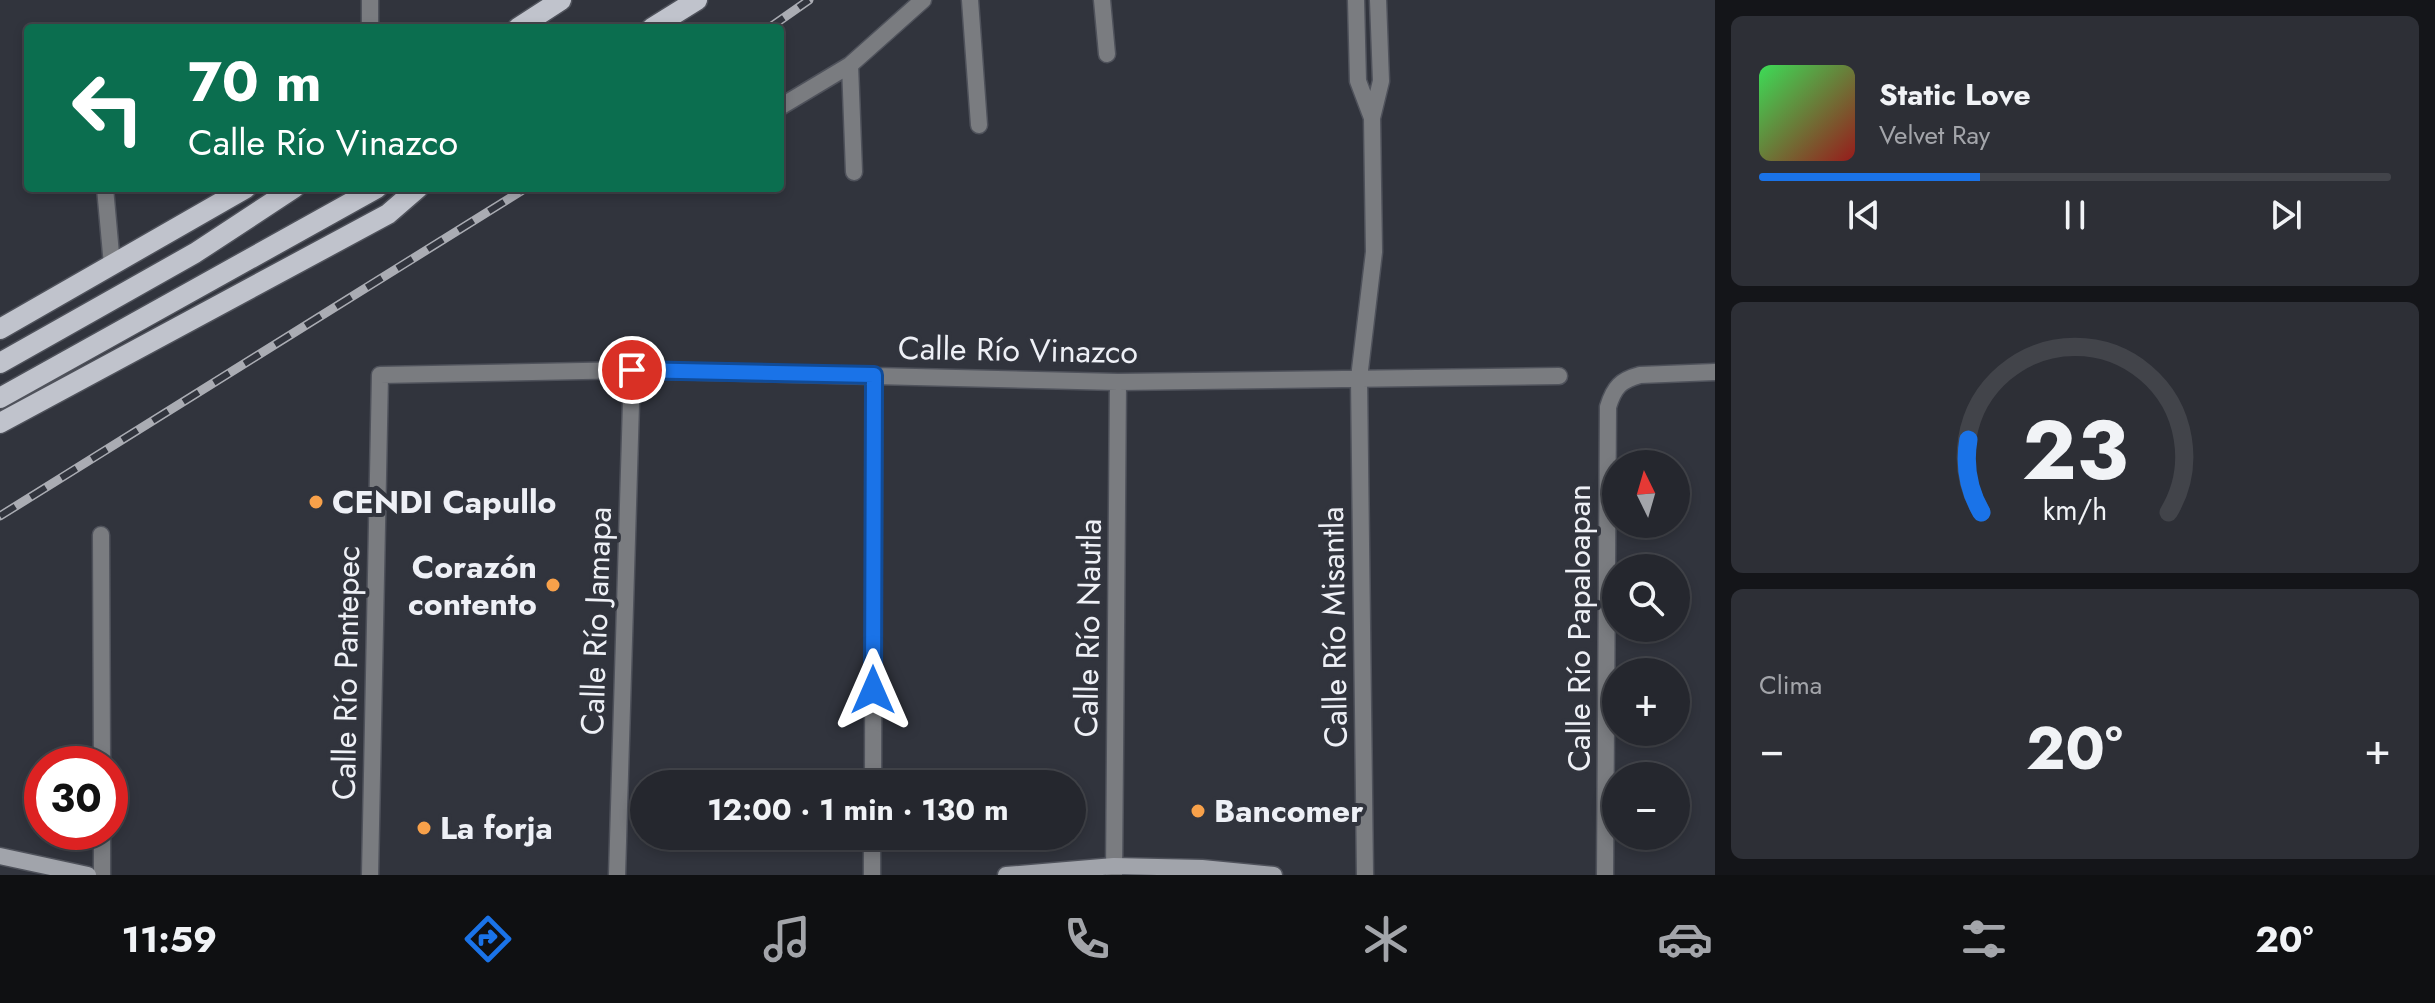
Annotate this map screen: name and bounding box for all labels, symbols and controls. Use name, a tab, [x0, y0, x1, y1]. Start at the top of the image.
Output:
text: 70 m	[188, 41, 322, 122]
icon: left	[56, 56, 160, 160]
text: Static Love	[1879, 73, 2031, 116]
text: Calle Río Vinazco	[188, 116, 458, 168]
text: Velvet Ray	[1879, 116, 1990, 154]
icon: previous	[1842, 193, 1886, 237]
icon: pause	[2053, 193, 2097, 237]
icon: next	[2264, 193, 2308, 237]
street label: Calle Río Vinazco	[898, 325, 1138, 375]
pin	[598, 336, 666, 404]
icon: arrive	[610, 348, 654, 392]
text: 23	[2022, 390, 2128, 510]
north arrow	[1602, 450, 1690, 538]
map controls	[1602, 450, 1690, 850]
place label: CENDI Capullo	[332, 479, 556, 525]
street label: Calle Río Papaloapan	[1556, 484, 1602, 772]
text: km/h	[2043, 490, 2107, 532]
marker: CENDI Capullo	[307, 493, 325, 511]
street label: Calle Río Jamapa	[569, 506, 623, 736]
street label: Calle Río Misantla	[1309, 506, 1359, 748]
street label: Calle Río Nautla	[1063, 518, 1113, 738]
place label: Corazón contento	[408, 544, 537, 627]
street label: Calle Río Pantepec	[321, 545, 371, 801]
button: search	[1602, 554, 1690, 642]
marker: Corazón contento	[544, 576, 562, 594]
position arrow	[831, 648, 915, 732]
button: +	[1602, 658, 1690, 746]
text: Clima	[1759, 666, 1822, 704]
text: 20°	[2026, 705, 2123, 792]
text: −	[1759, 717, 1785, 781]
text: +	[2364, 717, 2391, 781]
speed limit sign: 30	[24, 746, 128, 850]
button: −	[1602, 762, 1690, 850]
text: 12:00 · 1 min · 130 m	[707, 788, 1009, 831]
place label: Bancomer	[1214, 788, 1363, 834]
marker: Bancomer	[1189, 802, 1207, 820]
place label: La forja	[440, 805, 553, 851]
marker: La forja	[415, 819, 433, 837]
icon: directions	[460, 911, 516, 967]
icon: music	[759, 911, 815, 967]
icon: phone	[1059, 911, 1115, 967]
icon: climate	[1358, 911, 1414, 967]
icon: car	[1657, 911, 1713, 967]
icon: filters	[1956, 911, 2012, 967]
text: 11:59	[122, 913, 217, 965]
text: 20°	[2255, 913, 2313, 965]

